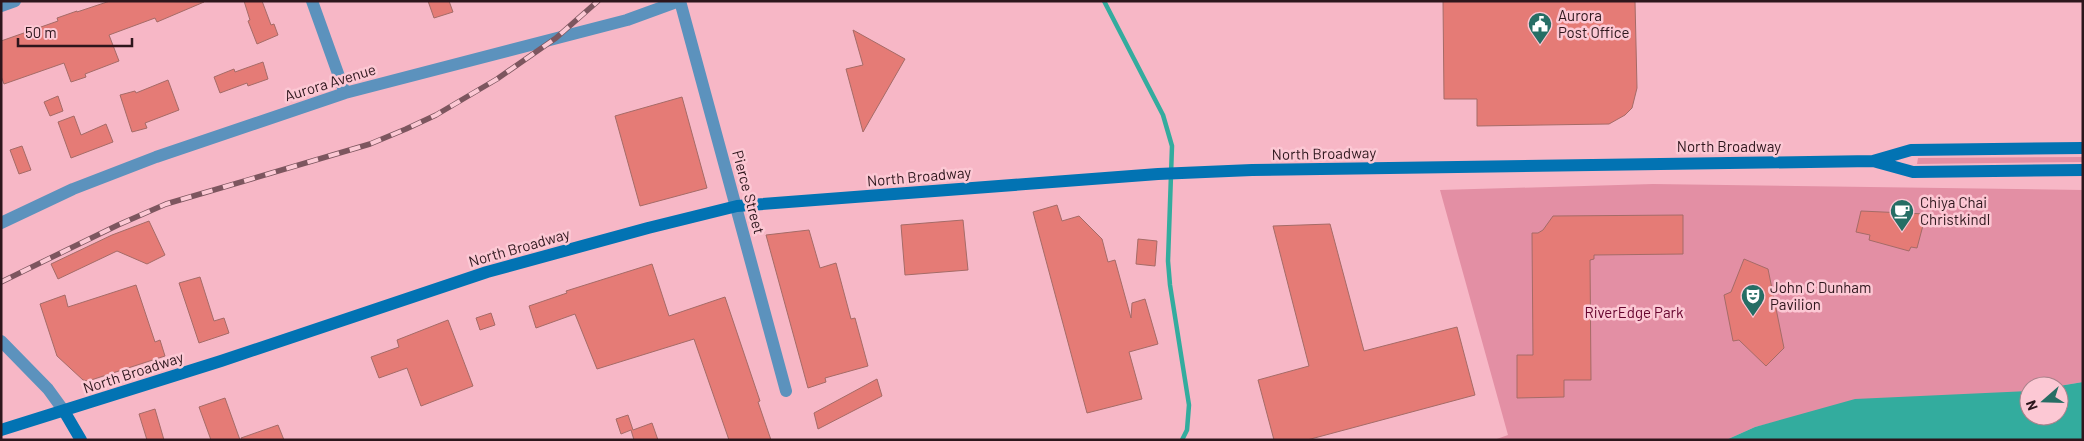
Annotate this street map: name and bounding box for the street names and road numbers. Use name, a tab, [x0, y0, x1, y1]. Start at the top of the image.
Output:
street label: Aurora Avenue	[282, 60, 378, 104]
street label: North Broadway	[1677, 137, 1781, 155]
street label: North Broadway	[1272, 143, 1376, 163]
street label: Pierce Street	[729, 148, 769, 236]
street label: North Broadway	[866, 162, 972, 190]
street label: North Broadway	[466, 224, 572, 270]
street label: North Broadway	[81, 347, 186, 397]

